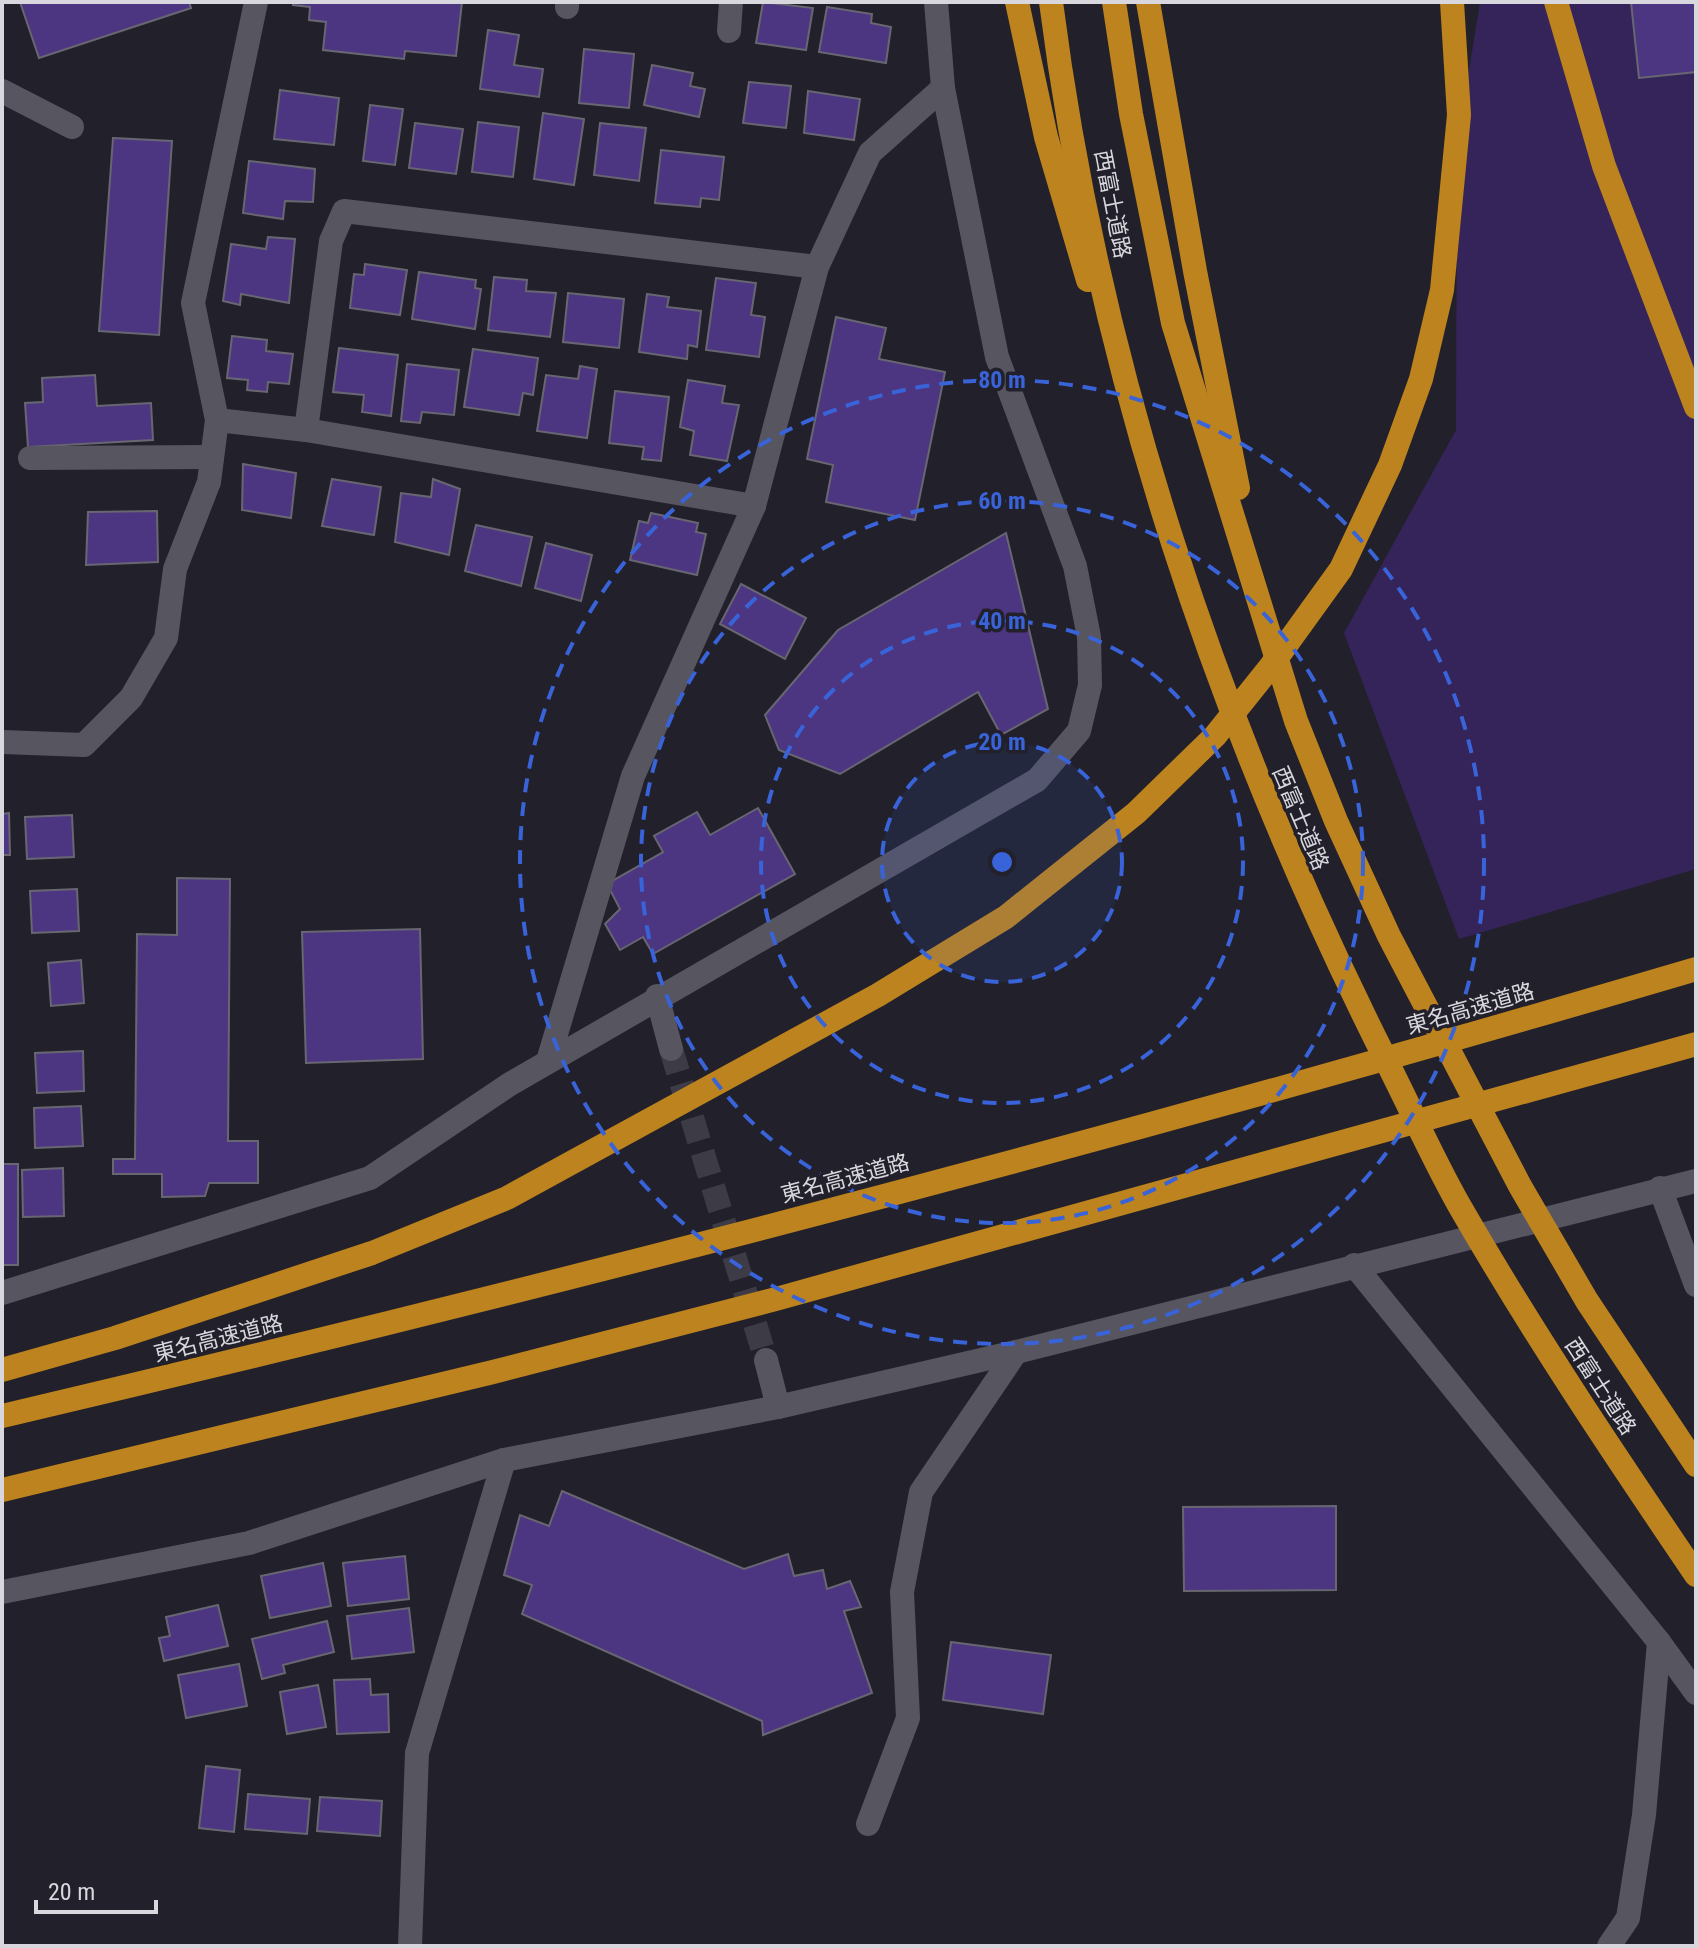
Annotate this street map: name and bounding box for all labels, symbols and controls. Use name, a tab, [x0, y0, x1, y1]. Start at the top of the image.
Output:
street label: 西富士道路	[1090, 148, 1135, 260]
text: 80 m	[978, 366, 1026, 394]
text: 60 m	[978, 487, 1026, 515]
text: 40 m	[978, 607, 1026, 635]
text: 20 m	[978, 728, 1026, 756]
street label: 西富士道路	[1268, 763, 1334, 874]
centre of rings	[988, 848, 1016, 876]
street label: 東名高速道路	[1403, 978, 1537, 1039]
street label: 東名高速道路	[778, 1149, 912, 1208]
street label: 東名高速道路	[151, 1310, 285, 1367]
street label: 西富士道路	[1560, 1333, 1641, 1439]
scale bar	[36, 1864, 156, 1914]
text: 20 m	[48, 1878, 95, 1906]

